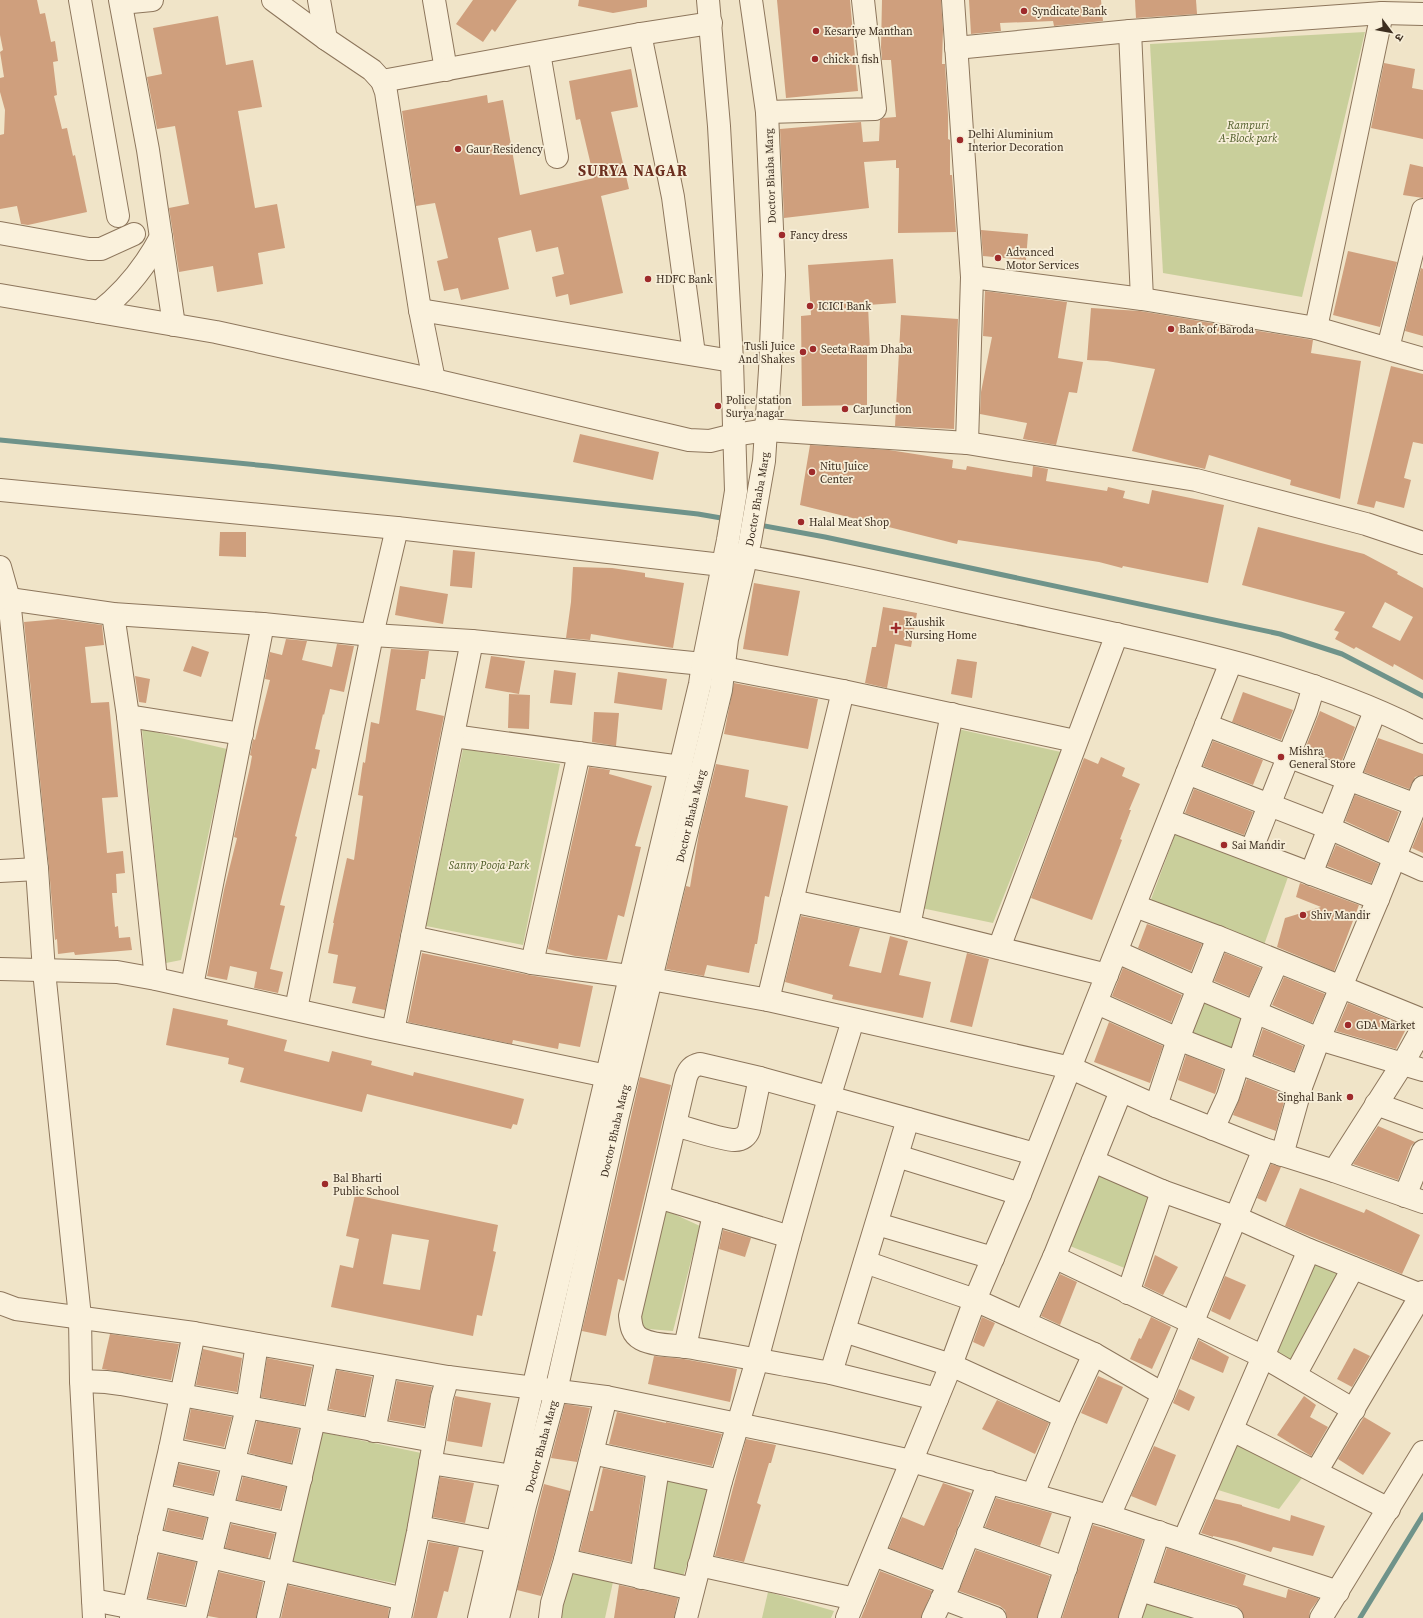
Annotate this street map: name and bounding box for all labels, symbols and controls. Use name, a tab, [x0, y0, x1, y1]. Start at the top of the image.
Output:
place label: Syndicate Bank	[1032, 4, 1108, 19]
marker: Syndicate Bank	[1019, 6, 1029, 16]
north arrow	[1371, 12, 1411, 52]
place label: Kesariye Manthan	[824, 24, 913, 39]
marker: Kesariye Manthan	[811, 26, 821, 36]
text: उ	[1391, 30, 1407, 44]
place label: chick n fish	[823, 52, 880, 67]
marker: chick n fish	[810, 54, 820, 64]
park label: Rampuri A-Block park	[1218, 118, 1278, 146]
place label: Delhi Aluminium Interior Decoration	[968, 127, 1064, 155]
street label: Doctor Bhaba Marg	[761, 128, 780, 224]
marker: Delhi Aluminium Interior Decoration	[955, 135, 965, 145]
place label: Gaur Residency	[466, 142, 543, 157]
marker: Gaur Residency	[453, 144, 463, 154]
district label: SURYA NAGAR	[578, 160, 688, 181]
place label: Fancy dress	[790, 228, 848, 243]
marker: Fancy dress	[777, 230, 787, 240]
place label: Advanced Motor Services	[1006, 245, 1079, 273]
marker: Advanced Motor Services	[993, 253, 1003, 263]
place label: HDFC Bank	[656, 272, 714, 287]
marker: HDFC Bank	[643, 274, 653, 284]
place label: ICICI Bank	[818, 299, 872, 314]
marker: ICICI Bank	[805, 301, 815, 311]
place label: Bank of Baroda	[1179, 322, 1254, 337]
marker: Bank of Baroda	[1166, 324, 1176, 334]
place label: Tusli Juice And Shakes	[738, 339, 795, 367]
place label: Seeta Raam Dhaba	[821, 342, 913, 357]
marker: Seeta Raam Dhaba	[808, 344, 818, 354]
marker: Tusli Juice And Shakes	[798, 347, 808, 357]
place label: Police station Surya nagar	[726, 393, 792, 421]
marker: Police station Surya nagar	[713, 401, 723, 411]
place label: CarJunction	[853, 402, 912, 417]
marker: CarJunction	[840, 404, 850, 414]
street label: Doctor Bhaba Marg	[742, 451, 773, 548]
place label: Nitu Juice Center	[820, 459, 869, 487]
marker: Nitu Juice Center	[807, 467, 817, 477]
place label: Halal Meat Shop	[809, 515, 889, 530]
marker: Halal Meat Shop	[796, 517, 806, 527]
place label: Kaushik Nursing Home	[905, 615, 977, 643]
marker: Kaushik Nursing Home	[890, 622, 902, 634]
place label: Mishra General Store	[1289, 744, 1356, 772]
marker: Mishra General Store	[1276, 752, 1286, 762]
street label: Doctor Bhaba Marg	[672, 768, 710, 864]
place label: Sai Mandir	[1232, 838, 1285, 853]
marker: Sai Mandir	[1219, 840, 1229, 850]
park label: Sanny Pooja Park	[449, 858, 530, 873]
place label: Shiv Mandir	[1311, 908, 1371, 923]
marker: Shiv Mandir	[1298, 910, 1308, 920]
place label: GDA Market	[1356, 1018, 1416, 1033]
marker: GDA Market	[1343, 1020, 1353, 1030]
street label: Doctor Bhaba Marg	[597, 1083, 633, 1179]
place label: Singhal Bank	[1278, 1090, 1343, 1105]
marker: Singhal Bank	[1345, 1092, 1355, 1102]
place label: Bal Bharti Public School	[333, 1171, 399, 1199]
marker: Bal Bharti Public School	[320, 1179, 330, 1189]
street label: Doctor Bhaba Marg	[522, 1398, 561, 1494]

